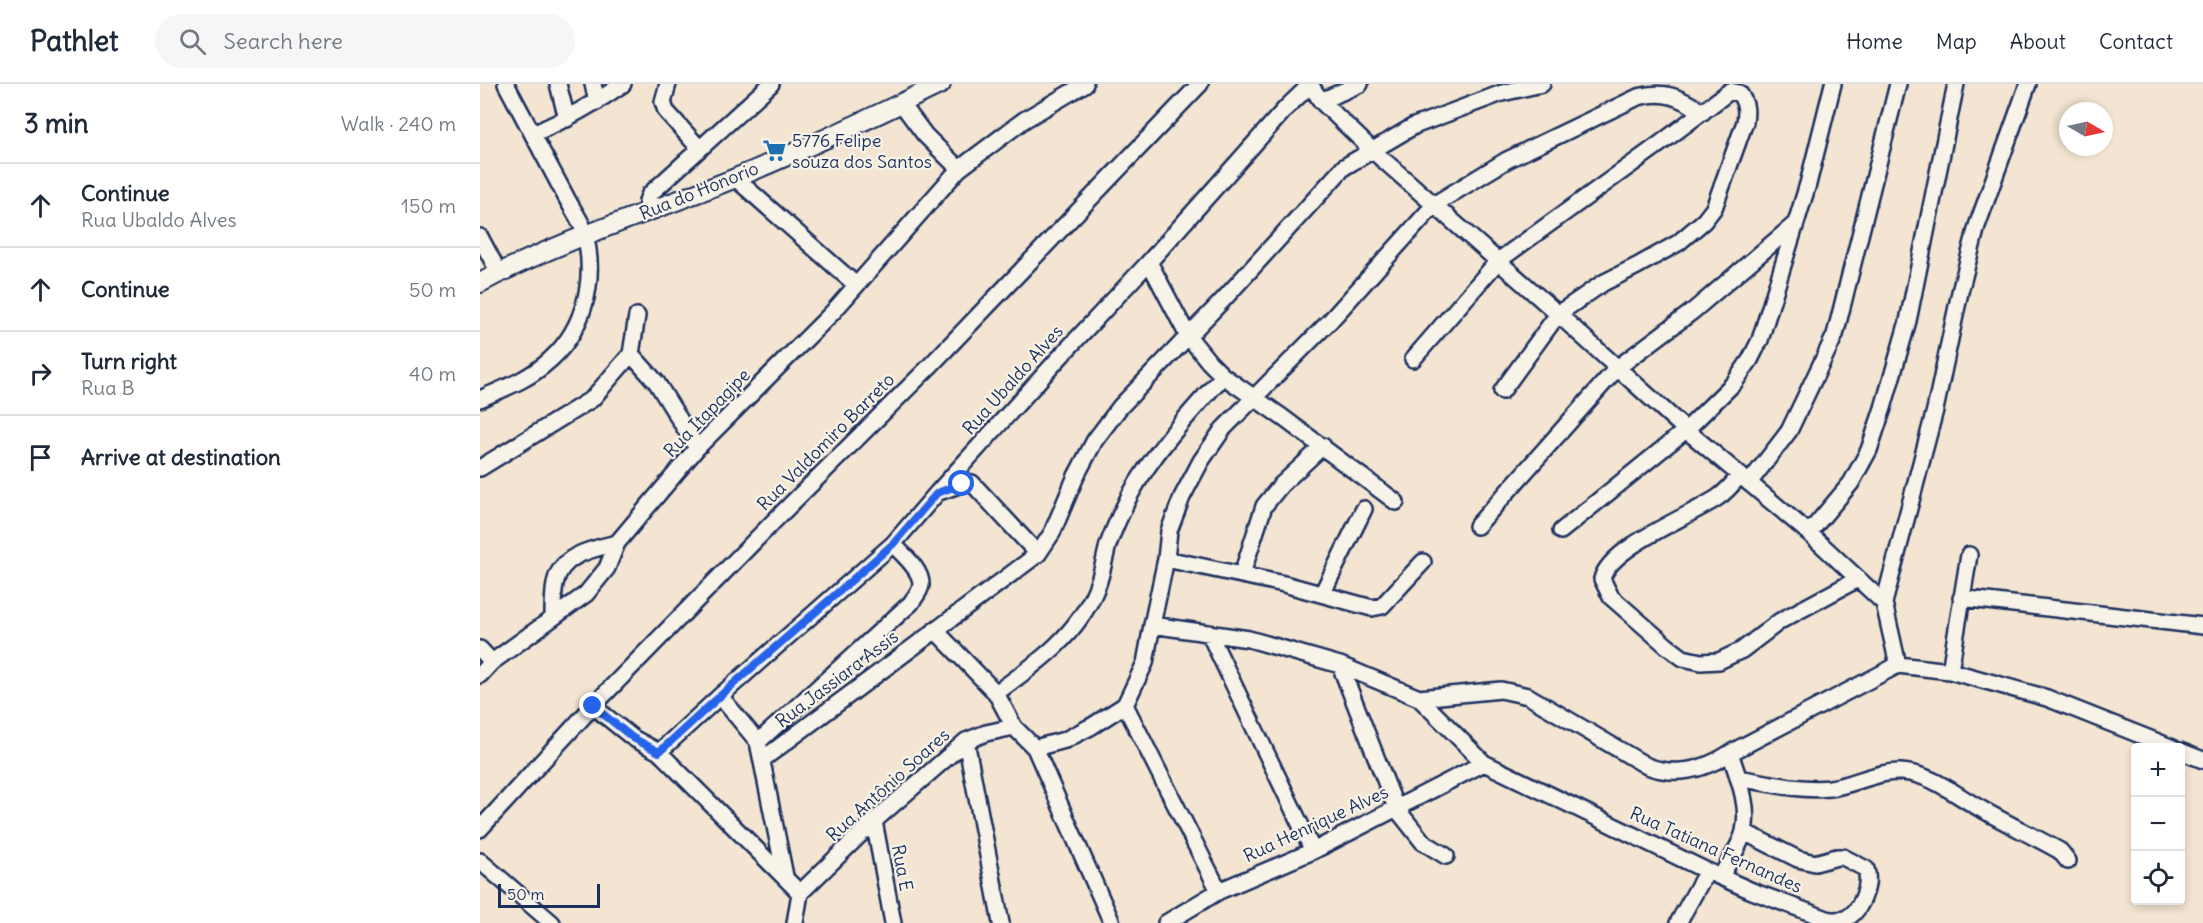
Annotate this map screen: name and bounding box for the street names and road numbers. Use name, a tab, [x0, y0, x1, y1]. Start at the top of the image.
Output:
street label: Rua do Honorio	[636, 156, 762, 225]
street label: Rua Ubaldo Alves	[957, 320, 1068, 439]
street label: Rua Itapagipe	[659, 363, 755, 462]
street label: Rua Valdomiro Barreto	[752, 368, 899, 515]
street label: Rua Jassiara Assis	[771, 625, 903, 732]
street label: Rua Antônio Soares	[821, 723, 954, 846]
street label: Rua Henrique Alves	[1240, 780, 1392, 867]
street label: Rua Tatiana Fernandes	[1627, 801, 1806, 898]
street label: Rua E	[887, 843, 918, 893]

